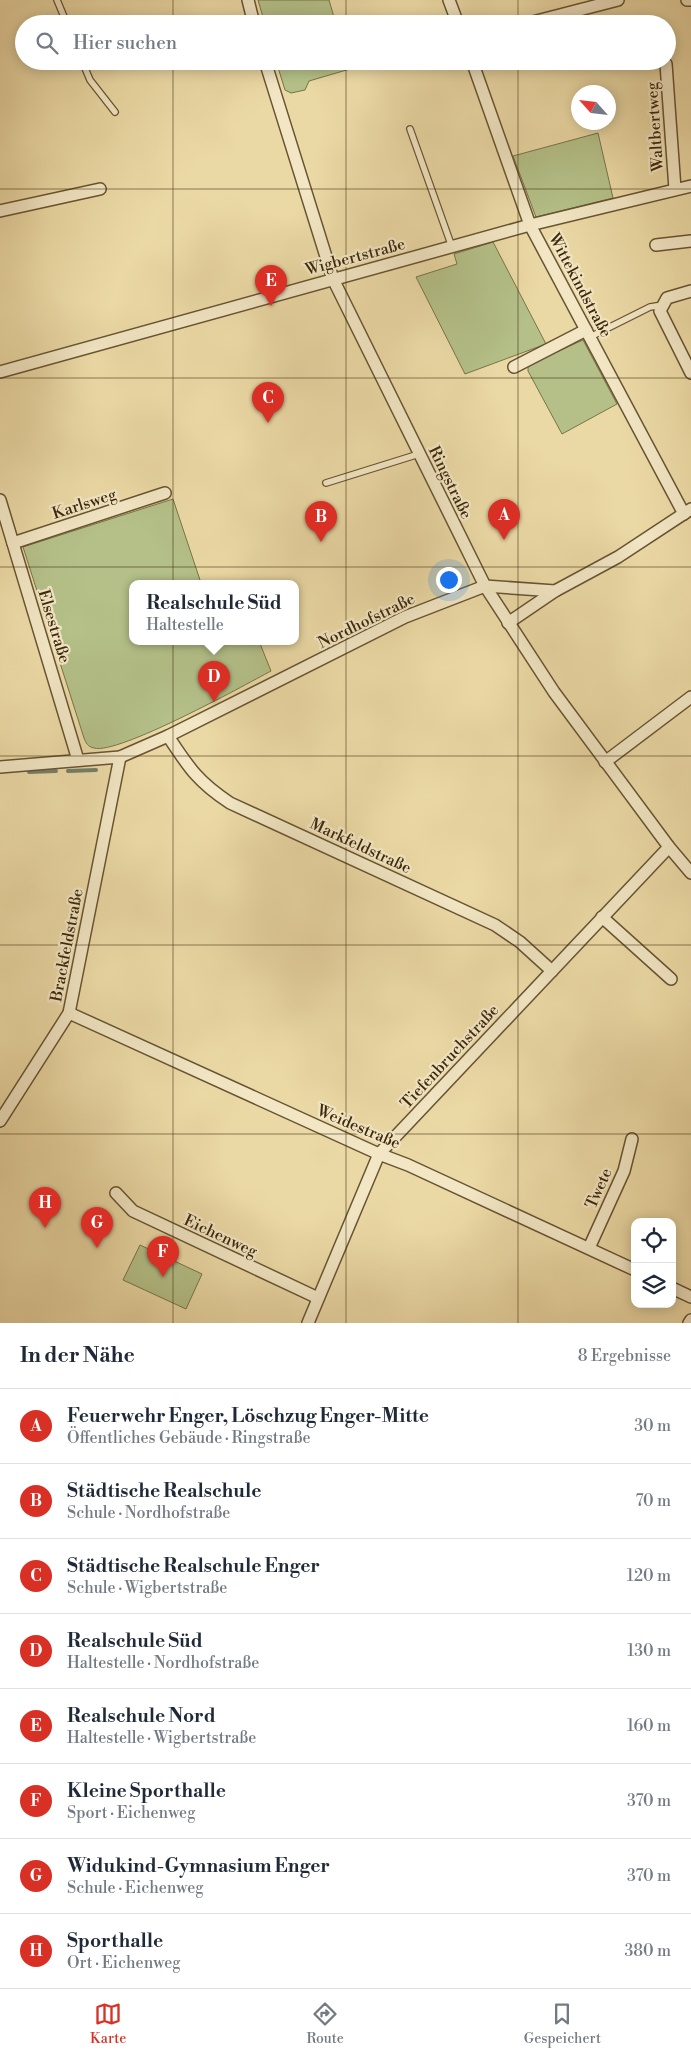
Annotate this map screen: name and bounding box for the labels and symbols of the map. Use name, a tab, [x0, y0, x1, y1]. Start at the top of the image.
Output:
street label: Waltbertweg	[642, 81, 668, 173]
north arrow	[571, 85, 616, 130]
street label: Wittekindstraße	[544, 229, 616, 341]
street label: Wigbertstraße	[302, 234, 407, 280]
pin: E	[255, 265, 287, 306]
pin: C	[252, 382, 284, 423]
street label: Ringstraße	[424, 443, 476, 522]
street label: Karlsweg	[50, 484, 120, 524]
pin: A	[488, 499, 520, 540]
pin: B	[305, 501, 337, 542]
your location	[436, 567, 462, 593]
street label: Elsestraße	[33, 587, 75, 665]
street label: Nordhofstraße	[315, 589, 418, 653]
pin: D	[198, 661, 230, 702]
street label: Markfeldstraße	[307, 814, 414, 878]
street label: Brackfeldstraße	[46, 887, 88, 1004]
street label: Tiefenbruchstraße	[396, 1000, 503, 1113]
street label: Weidestraße	[313, 1100, 403, 1153]
street label: Twete	[581, 1165, 617, 1212]
pin: H	[29, 1187, 61, 1228]
pin: G	[81, 1207, 113, 1248]
street label: Eichenweg	[181, 1210, 261, 1262]
pin: F	[147, 1236, 179, 1277]

